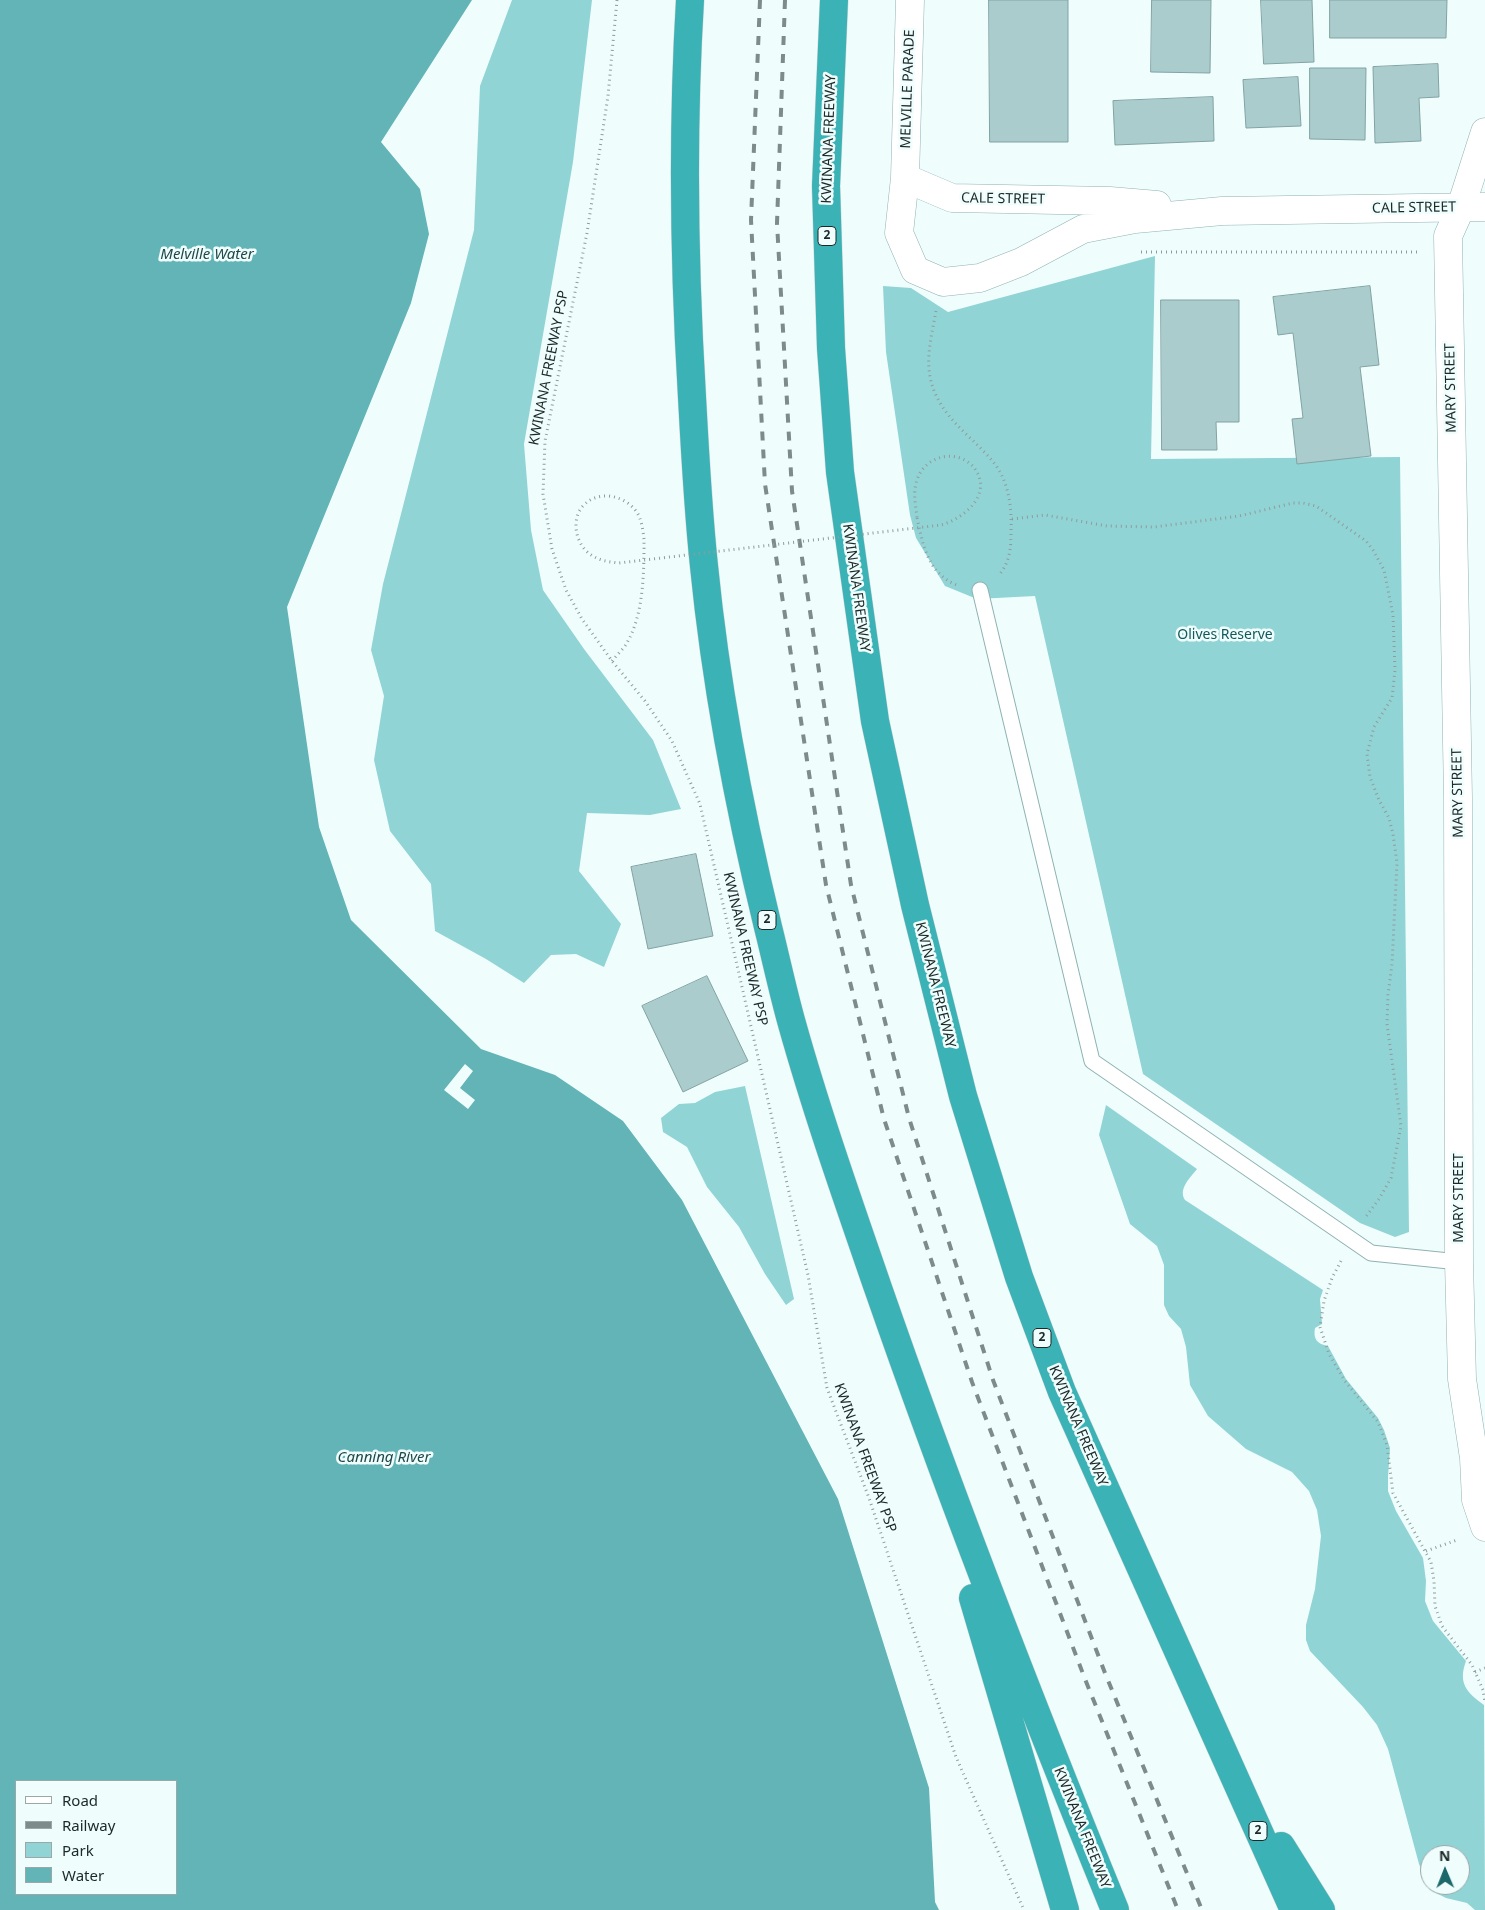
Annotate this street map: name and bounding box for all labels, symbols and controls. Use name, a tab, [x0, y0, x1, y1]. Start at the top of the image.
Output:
street label: MELVILLE PARADE	[898, 29, 918, 149]
street label: KWINANA FREEWAY	[818, 74, 840, 204]
street label: CALE STREET	[961, 190, 1045, 208]
street label: CALE STREET	[1372, 199, 1456, 217]
road number: 2	[818, 227, 836, 246]
water label: Melville Water	[160, 246, 254, 264]
street label: KWINANA FREEWAY PSP	[526, 289, 572, 447]
street label: MARY STREET	[1442, 343, 1460, 433]
street label: KWINANA FREEWAY	[839, 523, 873, 653]
park label: Olives Reserve	[1177, 627, 1273, 643]
street label: MARY STREET	[1449, 748, 1467, 838]
street label: KWINANA FREEWAY PSP	[719, 870, 771, 1028]
road number: 2	[758, 910, 776, 930]
street label: KWINANA FREEWAY	[911, 920, 959, 1050]
street label: MARY STREET	[1451, 1153, 1467, 1243]
road number: 2	[1033, 1329, 1051, 1348]
street label: KWINANA FREEWAY	[1045, 1363, 1111, 1489]
street label: KWINANA FREEWAY PSP	[830, 1381, 900, 1535]
water label: Canning River	[338, 1449, 430, 1467]
street label: KWINANA FREEWAY	[1050, 1765, 1114, 1891]
legend	[15, 1780, 178, 1895]
text: Road	[62, 1790, 98, 1810]
text: Railway	[62, 1815, 115, 1835]
road number: 2	[1249, 1822, 1267, 1840]
text: Park	[62, 1840, 94, 1860]
north arrow	[1420, 1845, 1470, 1895]
text: N	[1439, 1846, 1451, 1865]
text: Water	[62, 1865, 104, 1885]

